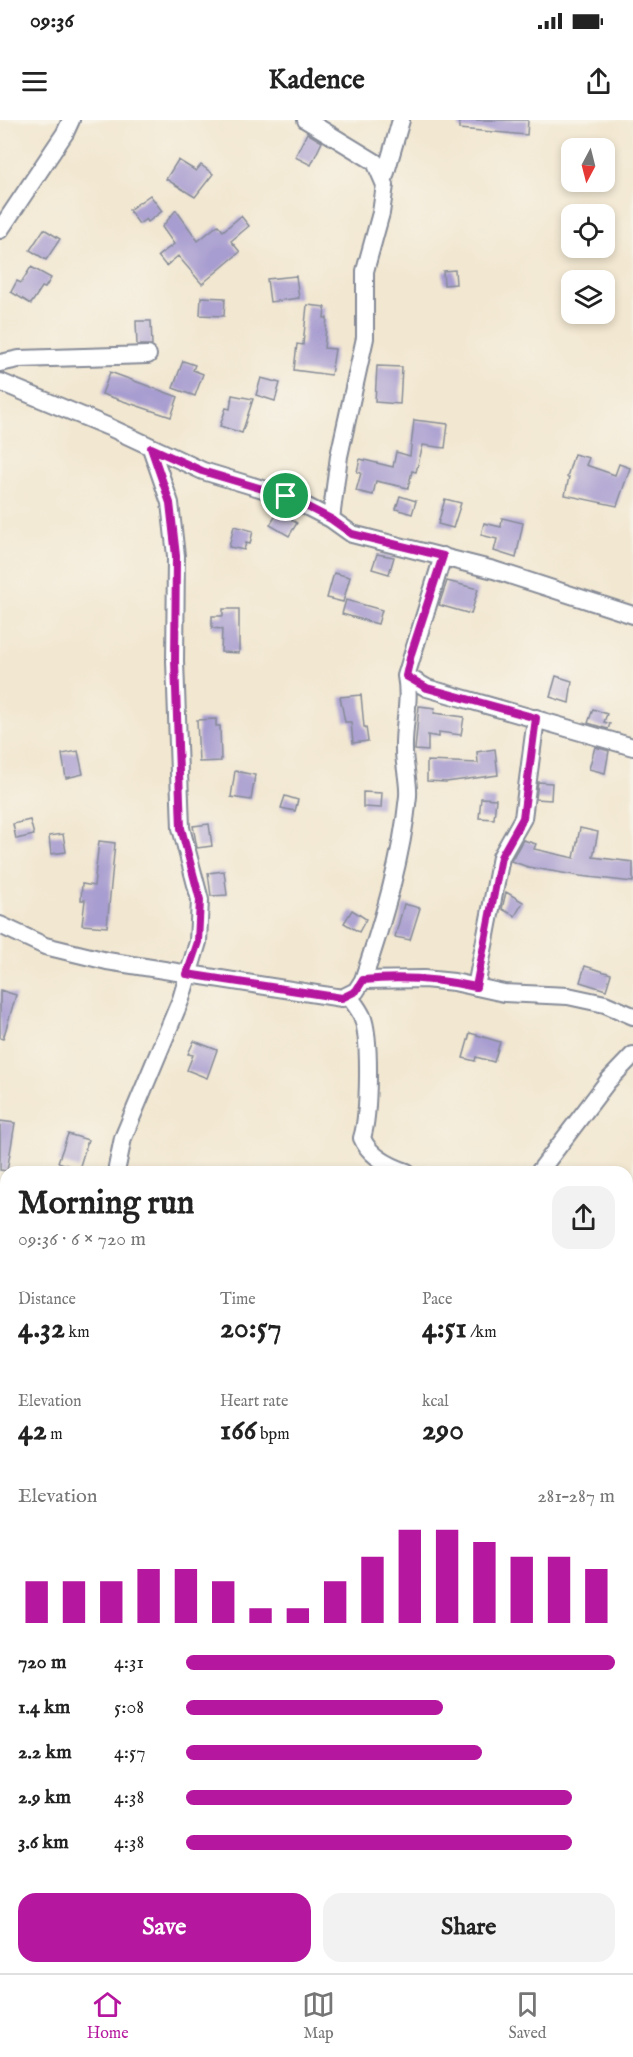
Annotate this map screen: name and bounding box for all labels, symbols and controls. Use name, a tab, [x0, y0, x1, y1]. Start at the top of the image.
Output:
text: 09:36	[30, 7, 74, 35]
text: Kadence	[268, 64, 365, 98]
icon: menu	[18, 65, 51, 98]
icon: share	[582, 65, 615, 98]
north arrow	[561, 138, 615, 192]
map controls	[561, 138, 615, 324]
button: locate	[561, 204, 615, 258]
button: layers	[561, 270, 615, 324]
pin	[260, 470, 311, 521]
icon: arrive	[269, 479, 302, 512]
text: Morning run	[18, 1183, 194, 1225]
button: share	[552, 1186, 615, 1249]
text: 09:36 · 6 × 720 m	[18, 1227, 146, 1252]
text: Distance	[18, 1290, 76, 1310]
text: Time	[220, 1290, 256, 1310]
text: Pace	[422, 1290, 452, 1310]
text: 4.32	[18, 1310, 65, 1348]
text: 20:57	[220, 1310, 282, 1348]
text: 4:51	[422, 1310, 467, 1348]
text: km	[65, 1323, 90, 1343]
text: /km	[467, 1323, 497, 1343]
text: Elevation	[18, 1392, 81, 1412]
text: Heart rate	[220, 1392, 288, 1412]
text: kcal	[422, 1392, 449, 1412]
text: 42	[18, 1412, 47, 1450]
text: 166	[220, 1412, 257, 1450]
text: 290	[422, 1412, 464, 1450]
text: m	[47, 1425, 63, 1445]
text: bpm	[257, 1425, 290, 1445]
text: Elevation	[18, 1484, 97, 1509]
text: 281–287 m	[537, 1484, 615, 1509]
text: 720 m	[18, 1650, 66, 1675]
text: 4:31	[114, 1650, 144, 1675]
text: 1.4 km	[18, 1695, 70, 1720]
text: 5:08	[114, 1695, 144, 1720]
text: 2.2 km	[18, 1740, 72, 1765]
text: 4:57	[114, 1740, 146, 1765]
text: 2.9 km	[18, 1785, 71, 1810]
text: 4:38	[114, 1785, 144, 1810]
text: 3.6 km	[18, 1830, 69, 1855]
text: 4:38	[114, 1830, 144, 1855]
button: Save	[18, 1893, 311, 1962]
button: Share	[323, 1893, 615, 1962]
tab: Home	[87, 1988, 129, 2044]
tab: Map	[302, 1988, 335, 2044]
tab: Saved	[508, 1988, 546, 2044]

